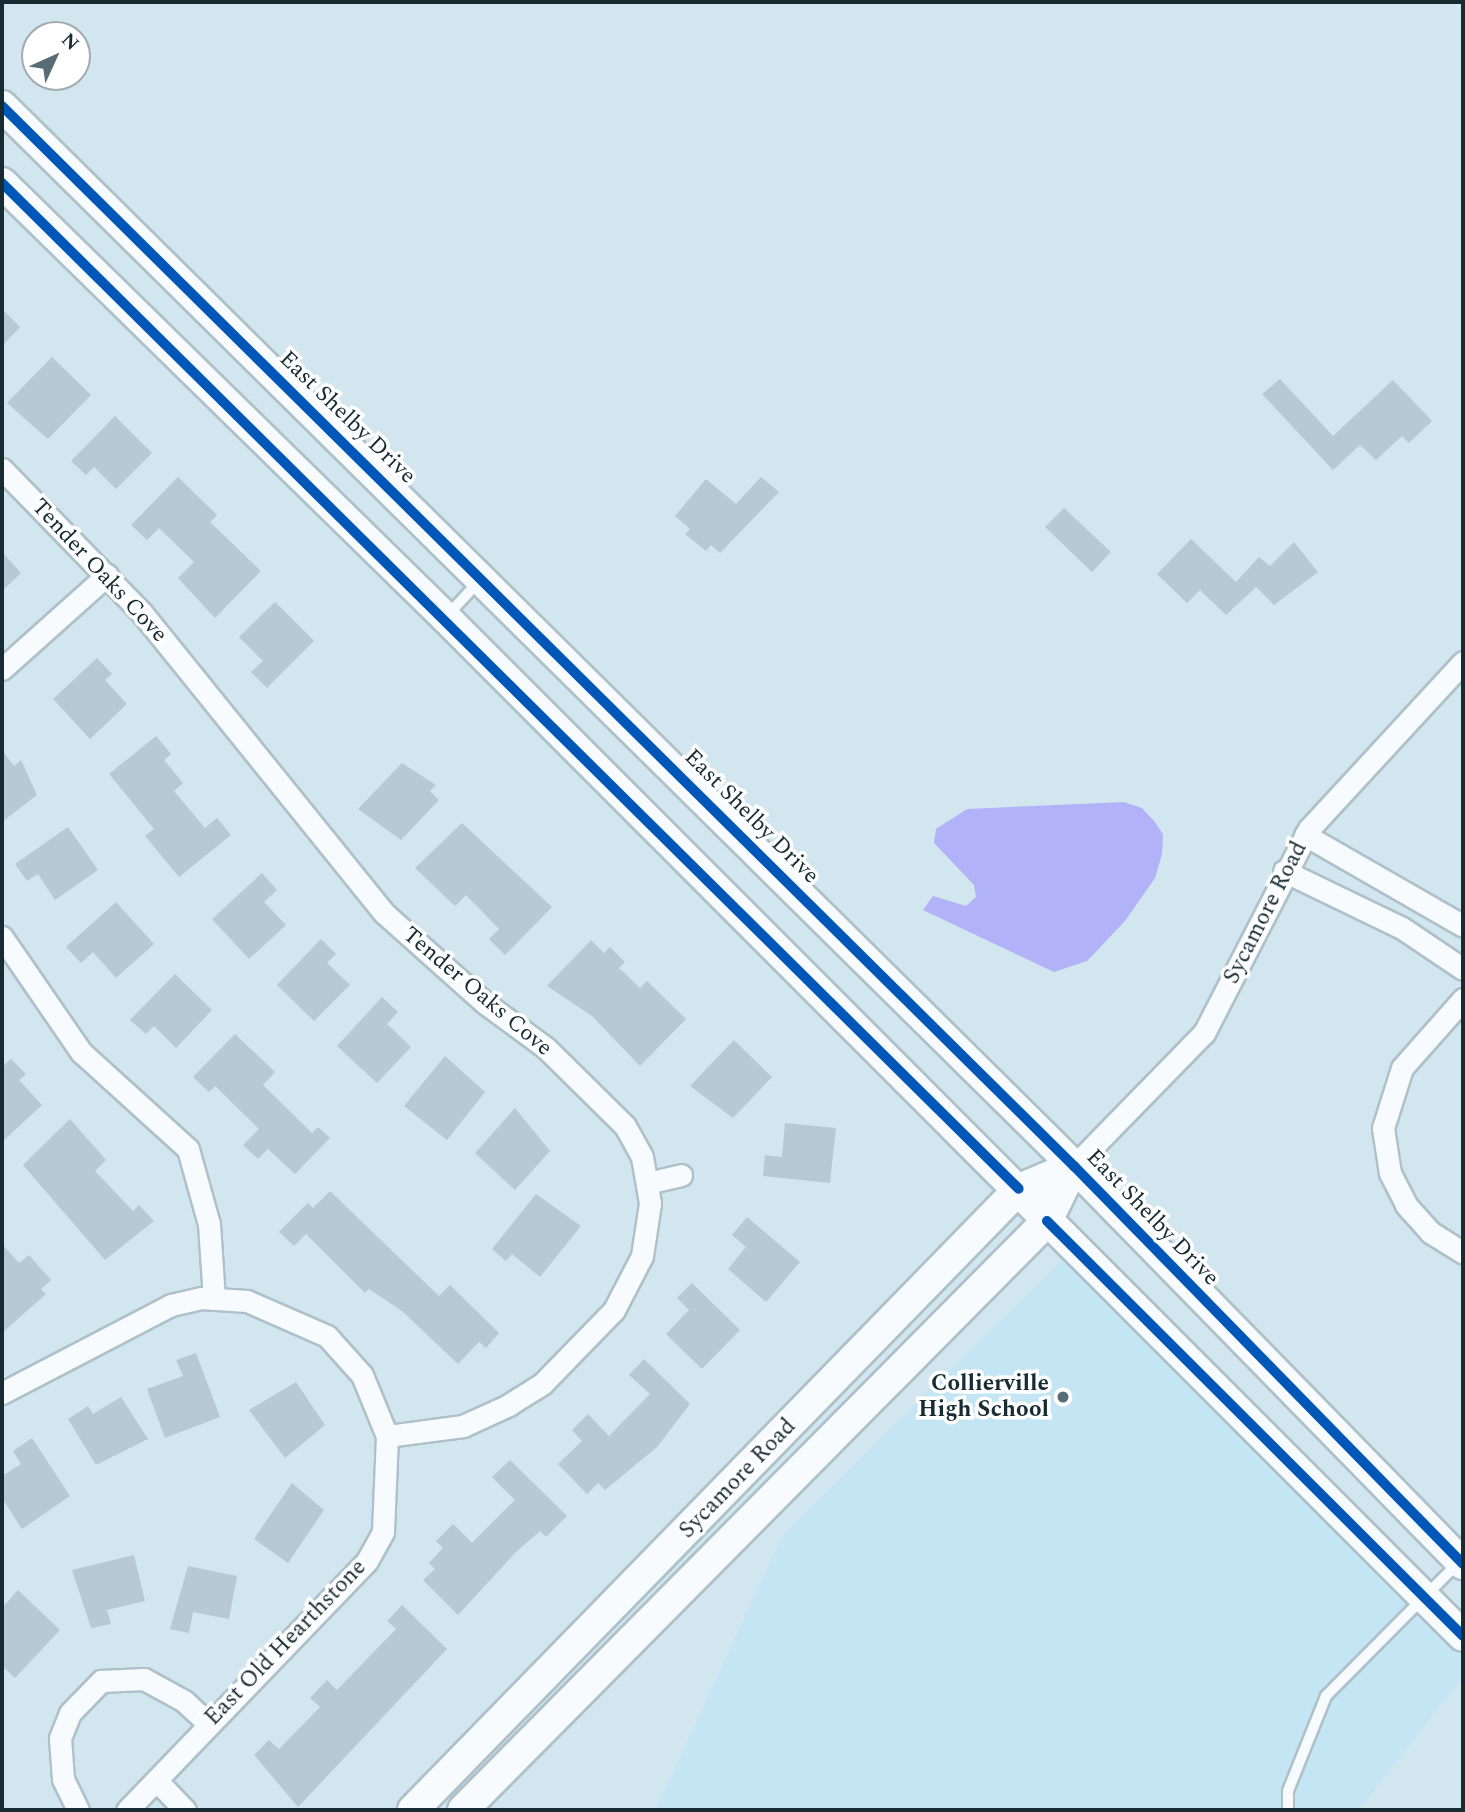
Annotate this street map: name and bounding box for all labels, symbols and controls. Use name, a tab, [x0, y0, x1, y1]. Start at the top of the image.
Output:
north arrow	[21, 21, 91, 91]
text: N	[54, 26, 86, 58]
street label: East Shelby Drive	[273, 346, 421, 490]
street label: Tender Oaks Cove	[25, 493, 173, 649]
street label: East Shelby Drive	[678, 744, 824, 890]
street label: Sycamore Road	[1218, 837, 1314, 989]
street label: Tender Oaks Cove	[397, 921, 557, 1063]
street label: East Shelby Drive	[1080, 1144, 1224, 1292]
place label: Collierville High School	[918, 1370, 1049, 1424]
marker: Collierville High School	[1055, 1389, 1071, 1405]
street label: Sycamore Road	[674, 1413, 802, 1545]
street label: East Old Hearthstone	[200, 1554, 372, 1732]

